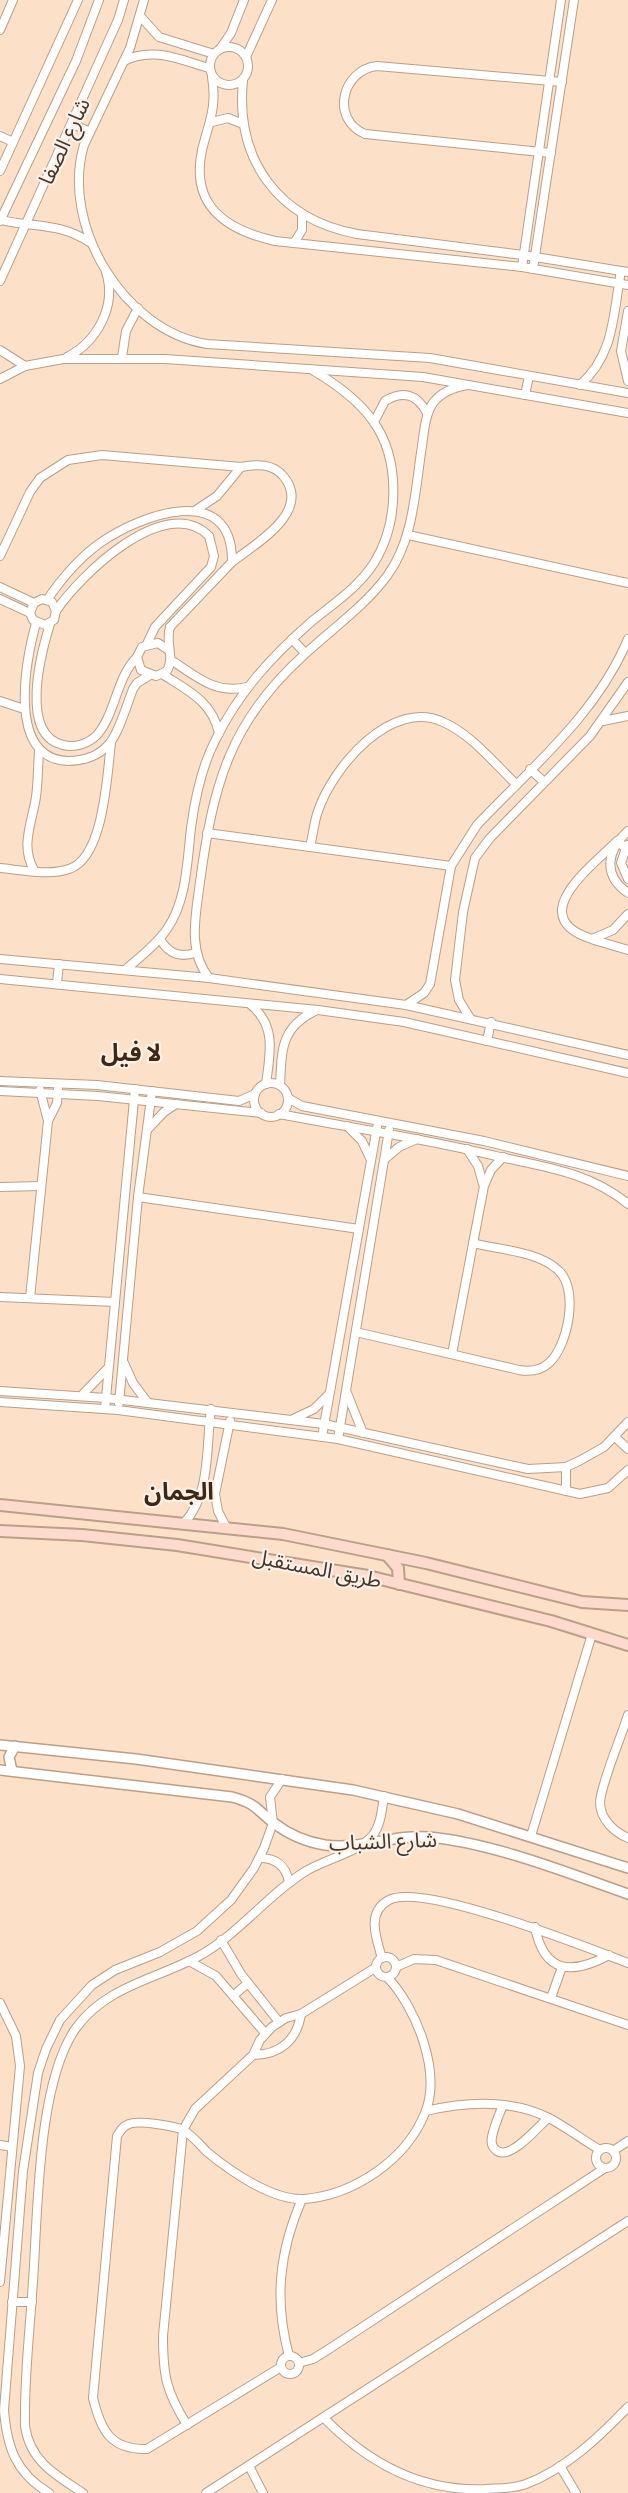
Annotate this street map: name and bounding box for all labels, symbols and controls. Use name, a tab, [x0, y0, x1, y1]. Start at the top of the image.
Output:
street label: شارع الصفا	[33, 94, 98, 190]
district label: لا فيل	[101, 1038, 161, 1067]
district label: الجمان	[144, 1477, 214, 1506]
street label: طريق المستقبل	[250, 1543, 384, 1594]
street label: شارع الشباب	[329, 1827, 438, 1858]

